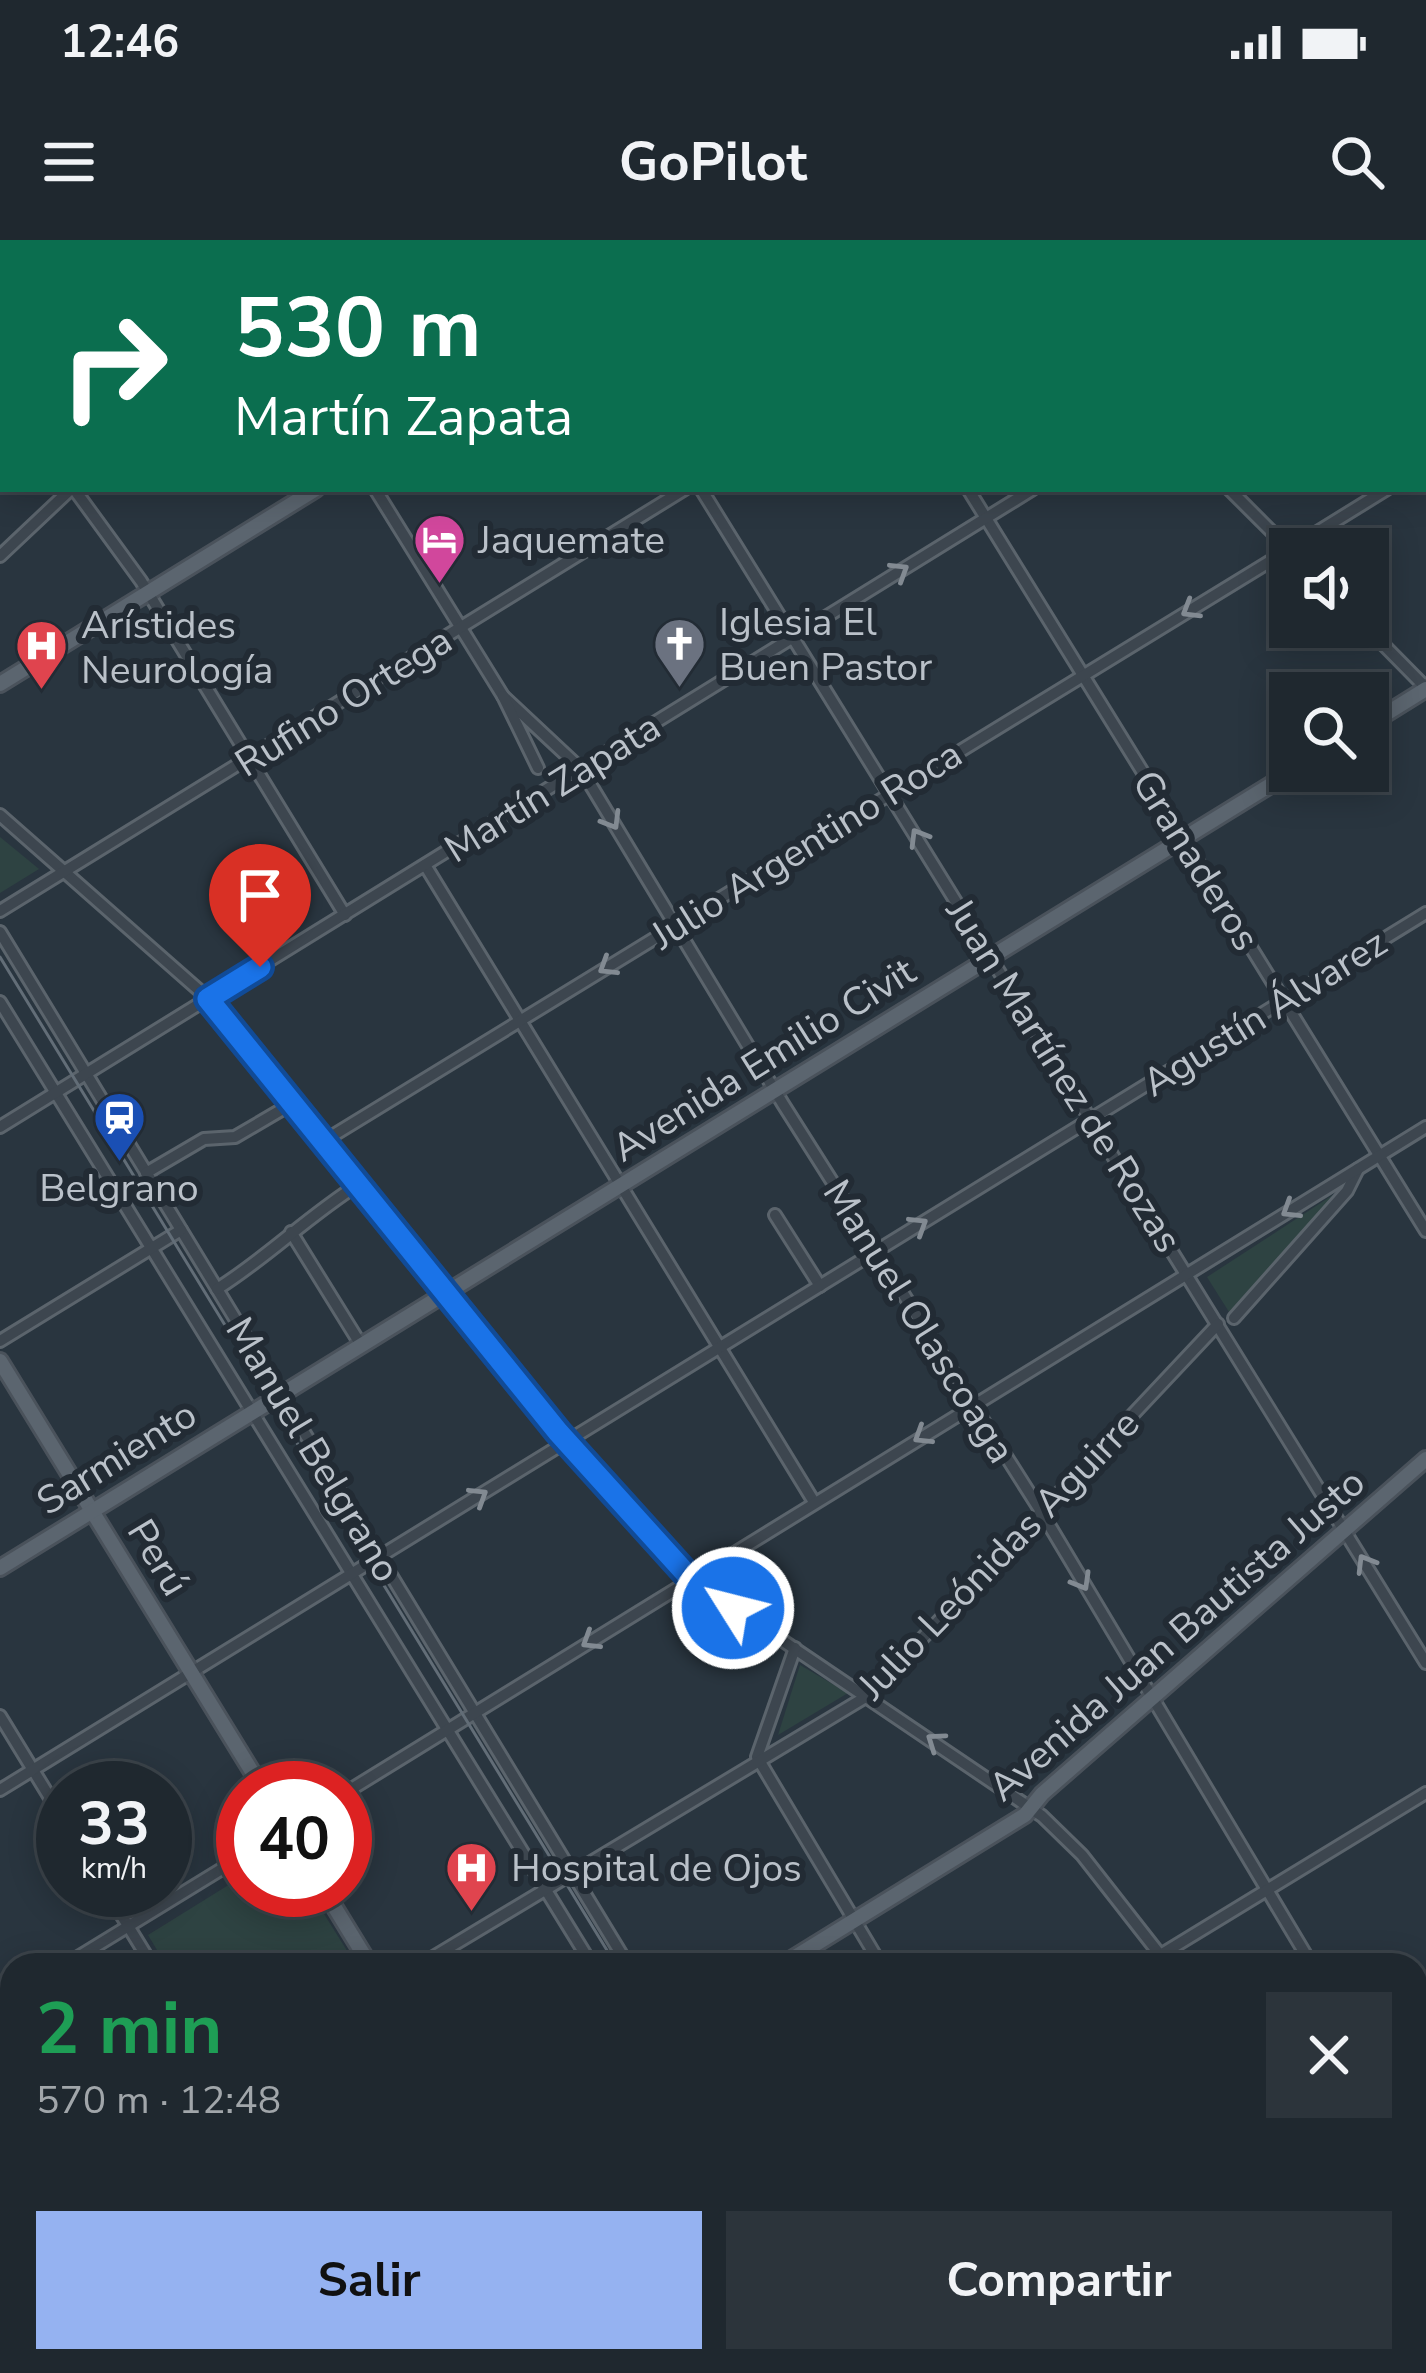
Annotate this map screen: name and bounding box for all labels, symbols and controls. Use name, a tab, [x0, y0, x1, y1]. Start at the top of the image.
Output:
text: 12:46	[60, 12, 179, 73]
text: GoPilot	[619, 125, 807, 199]
icon: menu	[36, 129, 102, 195]
icon: search	[1324, 129, 1390, 195]
text: 530 m	[234, 271, 482, 386]
icon: right	[36, 288, 192, 444]
text: Martín Zapata	[234, 380, 573, 454]
hotel icon: Jaquemate	[411, 511, 467, 585]
place label: Jaquemate	[477, 514, 665, 567]
map controls	[1269, 528, 1389, 792]
button: sound	[1269, 528, 1389, 648]
one-way arrow	[887, 563, 909, 585]
one-way arrow	[1181, 595, 1203, 618]
place label: Iglesia El Buen Pastor	[719, 596, 932, 694]
place label: Arístides Neurología	[81, 599, 274, 697]
street label: Rufino Ortega	[225, 615, 462, 790]
church icon: Iglesia El Buen Pastor	[652, 615, 708, 689]
hospital icon: Arístides Neurología	[14, 618, 70, 692]
button: search	[1269, 672, 1389, 792]
street label: Martín Zapata	[435, 701, 671, 876]
street label: Julio Argentino Roca	[640, 728, 972, 963]
street label: Granaderos	[1119, 761, 1272, 961]
one-way arrow	[598, 808, 621, 830]
one-way arrow	[910, 828, 932, 850]
pin	[209, 844, 311, 967]
icon: arrive	[227, 862, 293, 928]
street label: Juan Martínez de Rozas	[933, 888, 1194, 1263]
street label: Agustín Álvarez	[1133, 917, 1397, 1110]
street label: Avenida Emilio Civit	[602, 945, 926, 1175]
one-way arrow	[598, 953, 620, 975]
station icon: Belgrano	[91, 1089, 147, 1163]
place label: Belgrano	[39, 1162, 199, 1215]
street label: Manuel Olascoaga	[810, 1170, 1027, 1474]
one-way arrow	[1282, 1196, 1304, 1218]
one-way arrow	[906, 1217, 928, 1239]
street label: Manuel Belgrano	[213, 1308, 413, 1592]
street label: Sarmiento	[27, 1388, 207, 1528]
street label: Julio Leónidas Aguirre	[846, 1398, 1152, 1712]
one-way arrow	[913, 1422, 935, 1444]
street label: Avenida Juan Bautista Justo	[977, 1457, 1377, 1813]
one-way arrow	[466, 1488, 488, 1510]
street label: Perú	[114, 1510, 201, 1606]
position arrow	[670, 1545, 796, 1671]
one-way arrow	[1357, 1554, 1379, 1576]
one-way arrow	[1068, 1569, 1090, 1590]
one-way arrow	[582, 1627, 604, 1649]
one-way arrow	[926, 1733, 948, 1755]
speed limit sign: 40	[216, 1761, 372, 1917]
text: 33	[78, 1783, 150, 1865]
hospital icon: Hospital de Ojos	[444, 1839, 500, 1913]
place label: Hospital de Ojos	[511, 1842, 802, 1895]
text: km/h	[81, 1848, 147, 1889]
text: 2 min	[36, 1980, 222, 2078]
button: close	[1266, 1992, 1392, 2118]
text: 570 m · 12:48	[36, 2074, 281, 2127]
button: Salir	[36, 2211, 702, 2349]
button: Compartir	[726, 2211, 1392, 2349]

